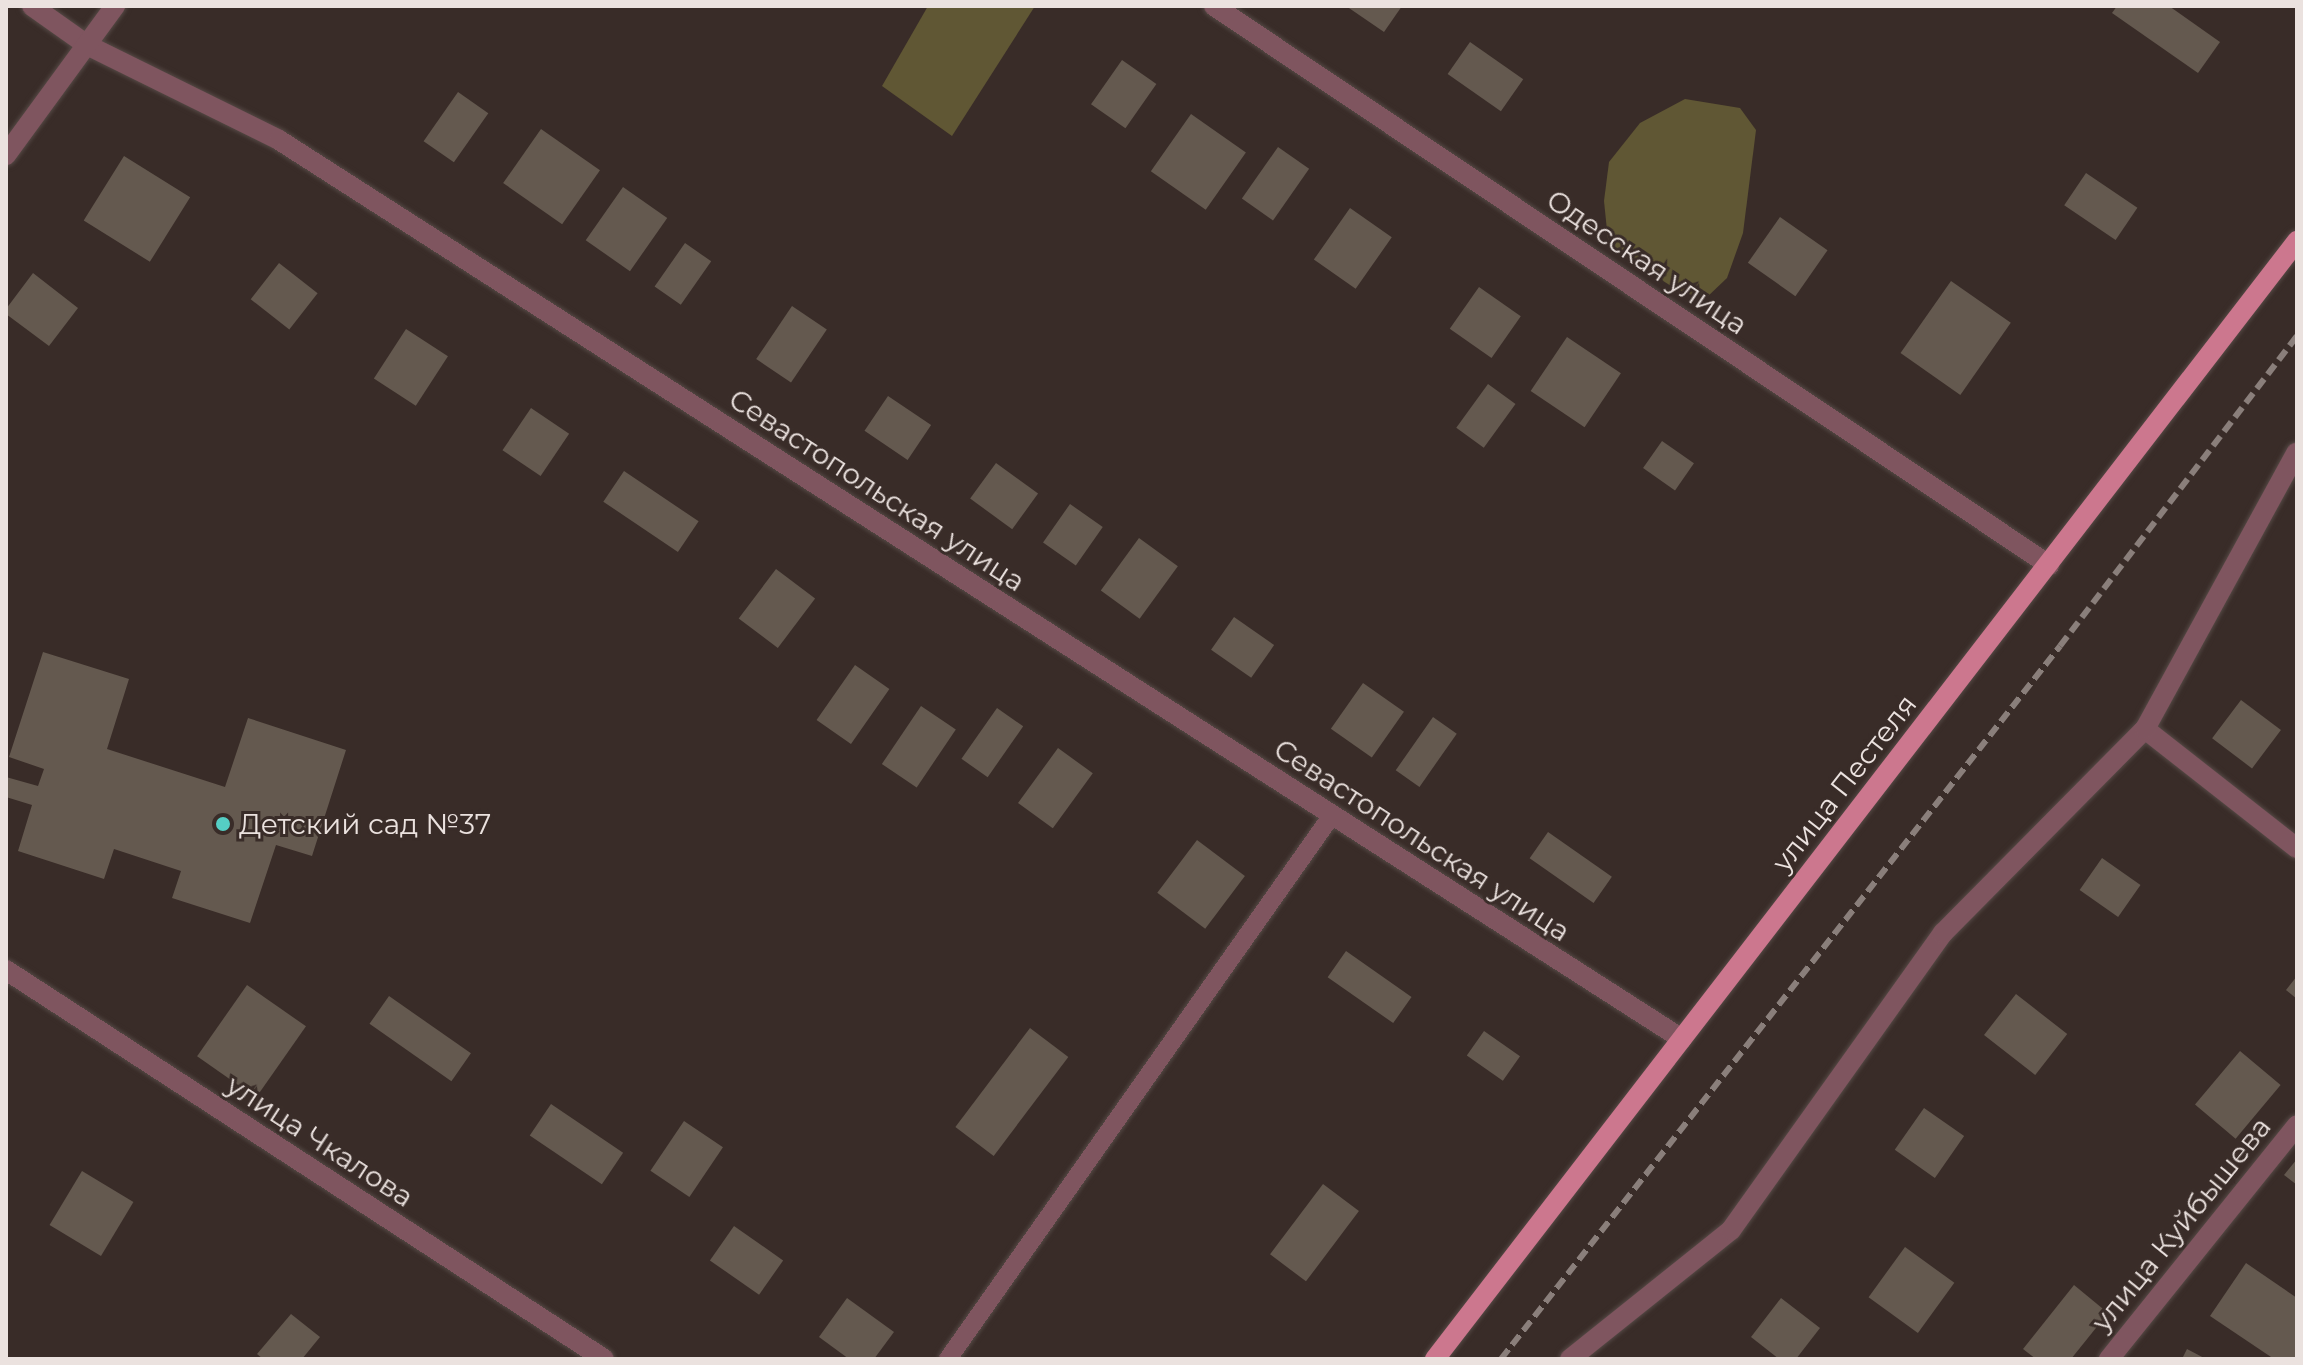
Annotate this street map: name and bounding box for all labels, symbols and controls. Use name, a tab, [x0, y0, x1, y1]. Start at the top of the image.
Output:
street label: Одесская улица	[1541, 183, 1753, 341]
street label: Севастопольская улица	[723, 382, 1031, 598]
street label: улица Пестеля	[1765, 688, 1923, 878]
street label: Севастопольская улица	[1268, 732, 1576, 948]
place label: Детский сад №37	[239, 807, 491, 841]
marker: Детский сад №37	[214, 815, 232, 833]
street label: улица Чкалова	[220, 1068, 420, 1214]
street label: улица Куйбышева	[2084, 1110, 2278, 1338]

